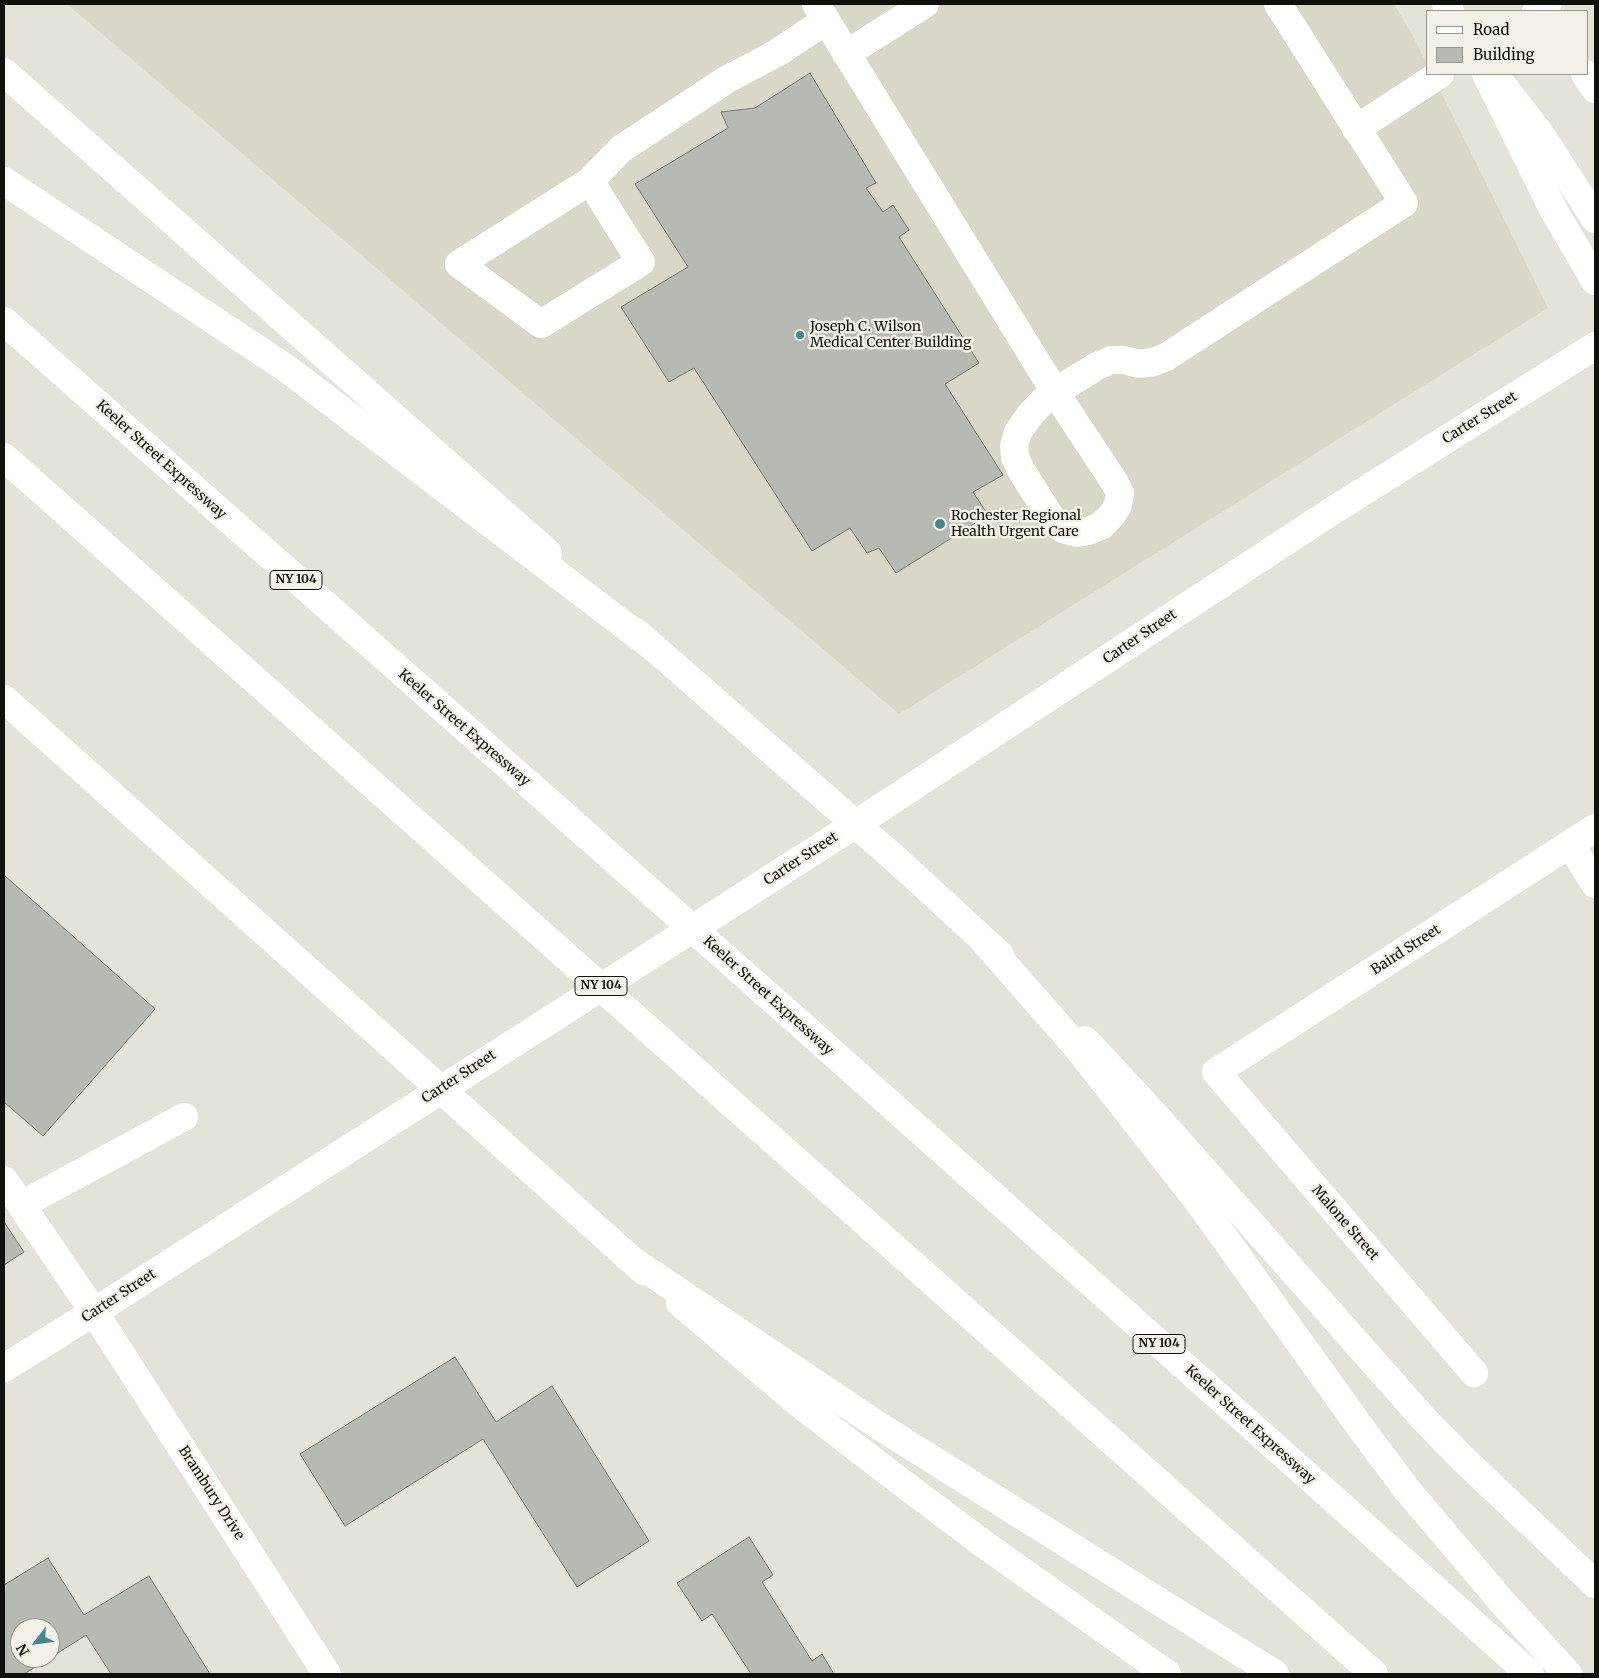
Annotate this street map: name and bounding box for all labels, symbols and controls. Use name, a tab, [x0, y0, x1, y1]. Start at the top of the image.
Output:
legend	[1426, 10, 1589, 75]
text: Road	[1473, 20, 1509, 39]
text: Building	[1473, 45, 1535, 64]
place label: Joseph C. Wilson Medical Center Building	[810, 319, 971, 352]
marker: Joseph C. Wilson Medical Center Building	[794, 329, 806, 341]
street label: Carter Street	[1439, 388, 1521, 448]
street label: Keeler Street Expressway	[92, 397, 230, 523]
place label: Rochester Regional Health Urgent Care	[951, 508, 1081, 540]
marker: Rochester Regional Health Urgent Care	[933, 517, 947, 531]
road number: NY 104	[270, 570, 322, 590]
street label: Carter Street	[1100, 606, 1180, 668]
street label: Keeler Street Expressway	[395, 666, 533, 790]
street label: Carter Street	[761, 829, 841, 889]
street label: Baird Street	[1368, 921, 1444, 979]
street label: Keeler Street Expressway	[699, 933, 837, 1059]
road number: NY 104	[575, 976, 627, 996]
street label: Carter Street	[419, 1047, 499, 1107]
street label: Malone Street	[1308, 1182, 1382, 1264]
street label: Carter Street	[79, 1266, 159, 1326]
road number: NY 104	[1133, 1335, 1185, 1354]
street label: Keeler Street Expressway	[1181, 1362, 1319, 1488]
street label: Brambury Drive	[175, 1443, 247, 1543]
north arrow	[10, 1618, 60, 1668]
text: N	[12, 1641, 33, 1659]

